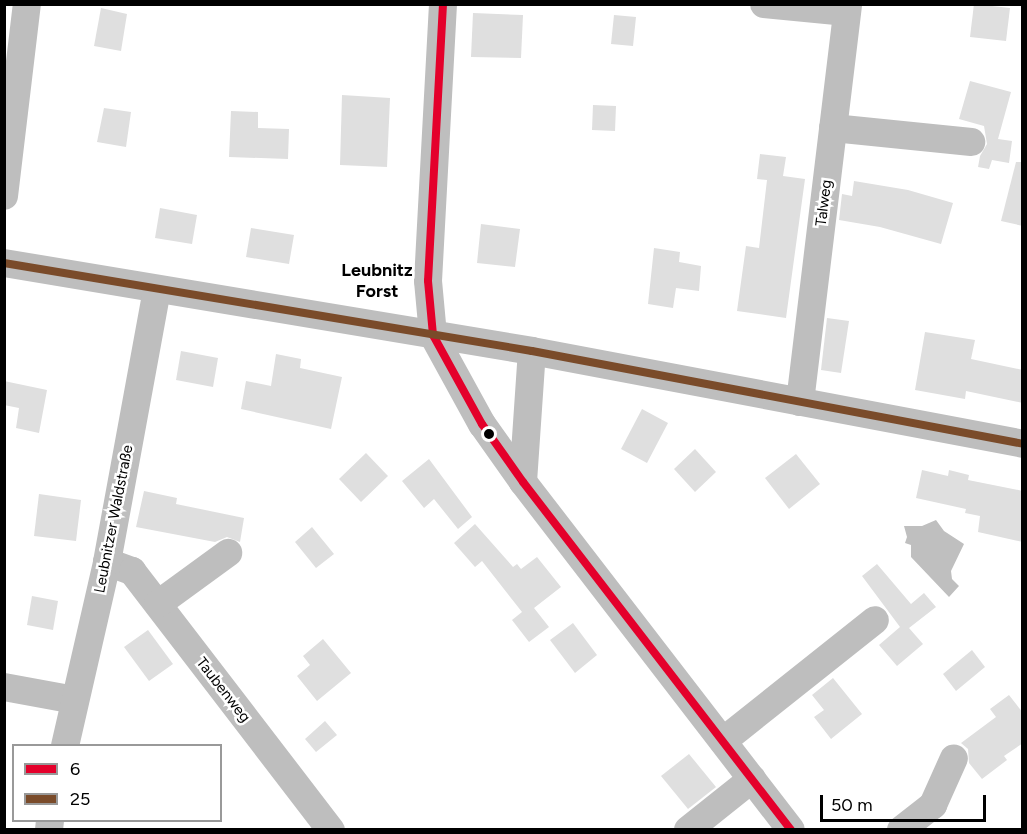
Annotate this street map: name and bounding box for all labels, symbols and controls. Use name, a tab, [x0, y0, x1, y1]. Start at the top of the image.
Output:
street label: Talweg	[812, 179, 836, 227]
district label: Leubnitz Forst	[341, 260, 413, 302]
unlabelled marker	[483, 428, 495, 440]
street label: Leubnitzer Waldstraße	[91, 443, 137, 595]
street label: Taubenweg	[192, 654, 254, 726]
legend	[12, 744, 222, 822]
text: 6	[70, 758, 80, 780]
scale bar	[823, 783, 990, 821]
text: 25	[70, 788, 90, 810]
text: 50 m	[831, 794, 873, 816]

